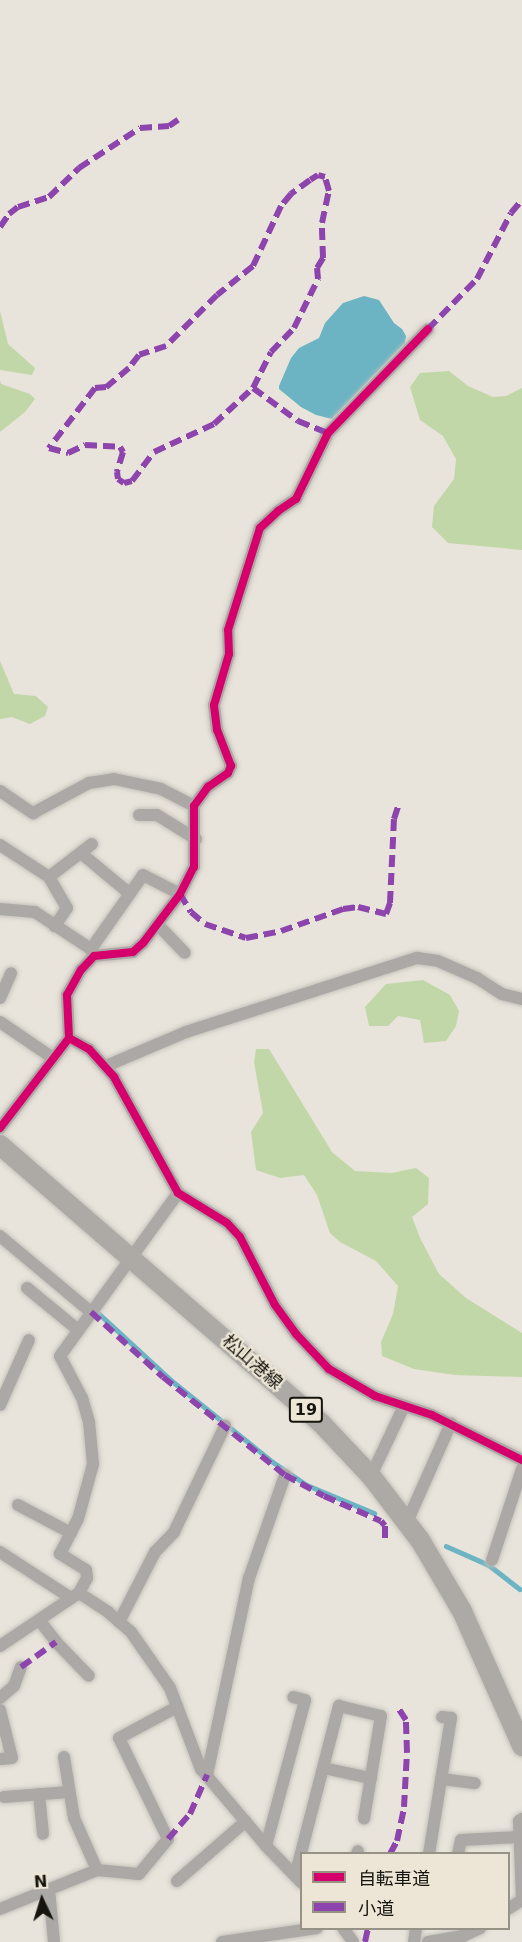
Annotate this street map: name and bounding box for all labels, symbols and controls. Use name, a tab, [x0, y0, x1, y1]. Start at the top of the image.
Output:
street label: 松山港線	[218, 1330, 286, 1394]
road number: 19	[288, 1397, 324, 1423]
legend	[300, 1852, 510, 1930]
text: 自転車道	[358, 1868, 430, 1889]
north arrow	[12, 1870, 72, 1930]
text: N	[33, 1872, 48, 1891]
text: 小道	[358, 1898, 394, 1919]

